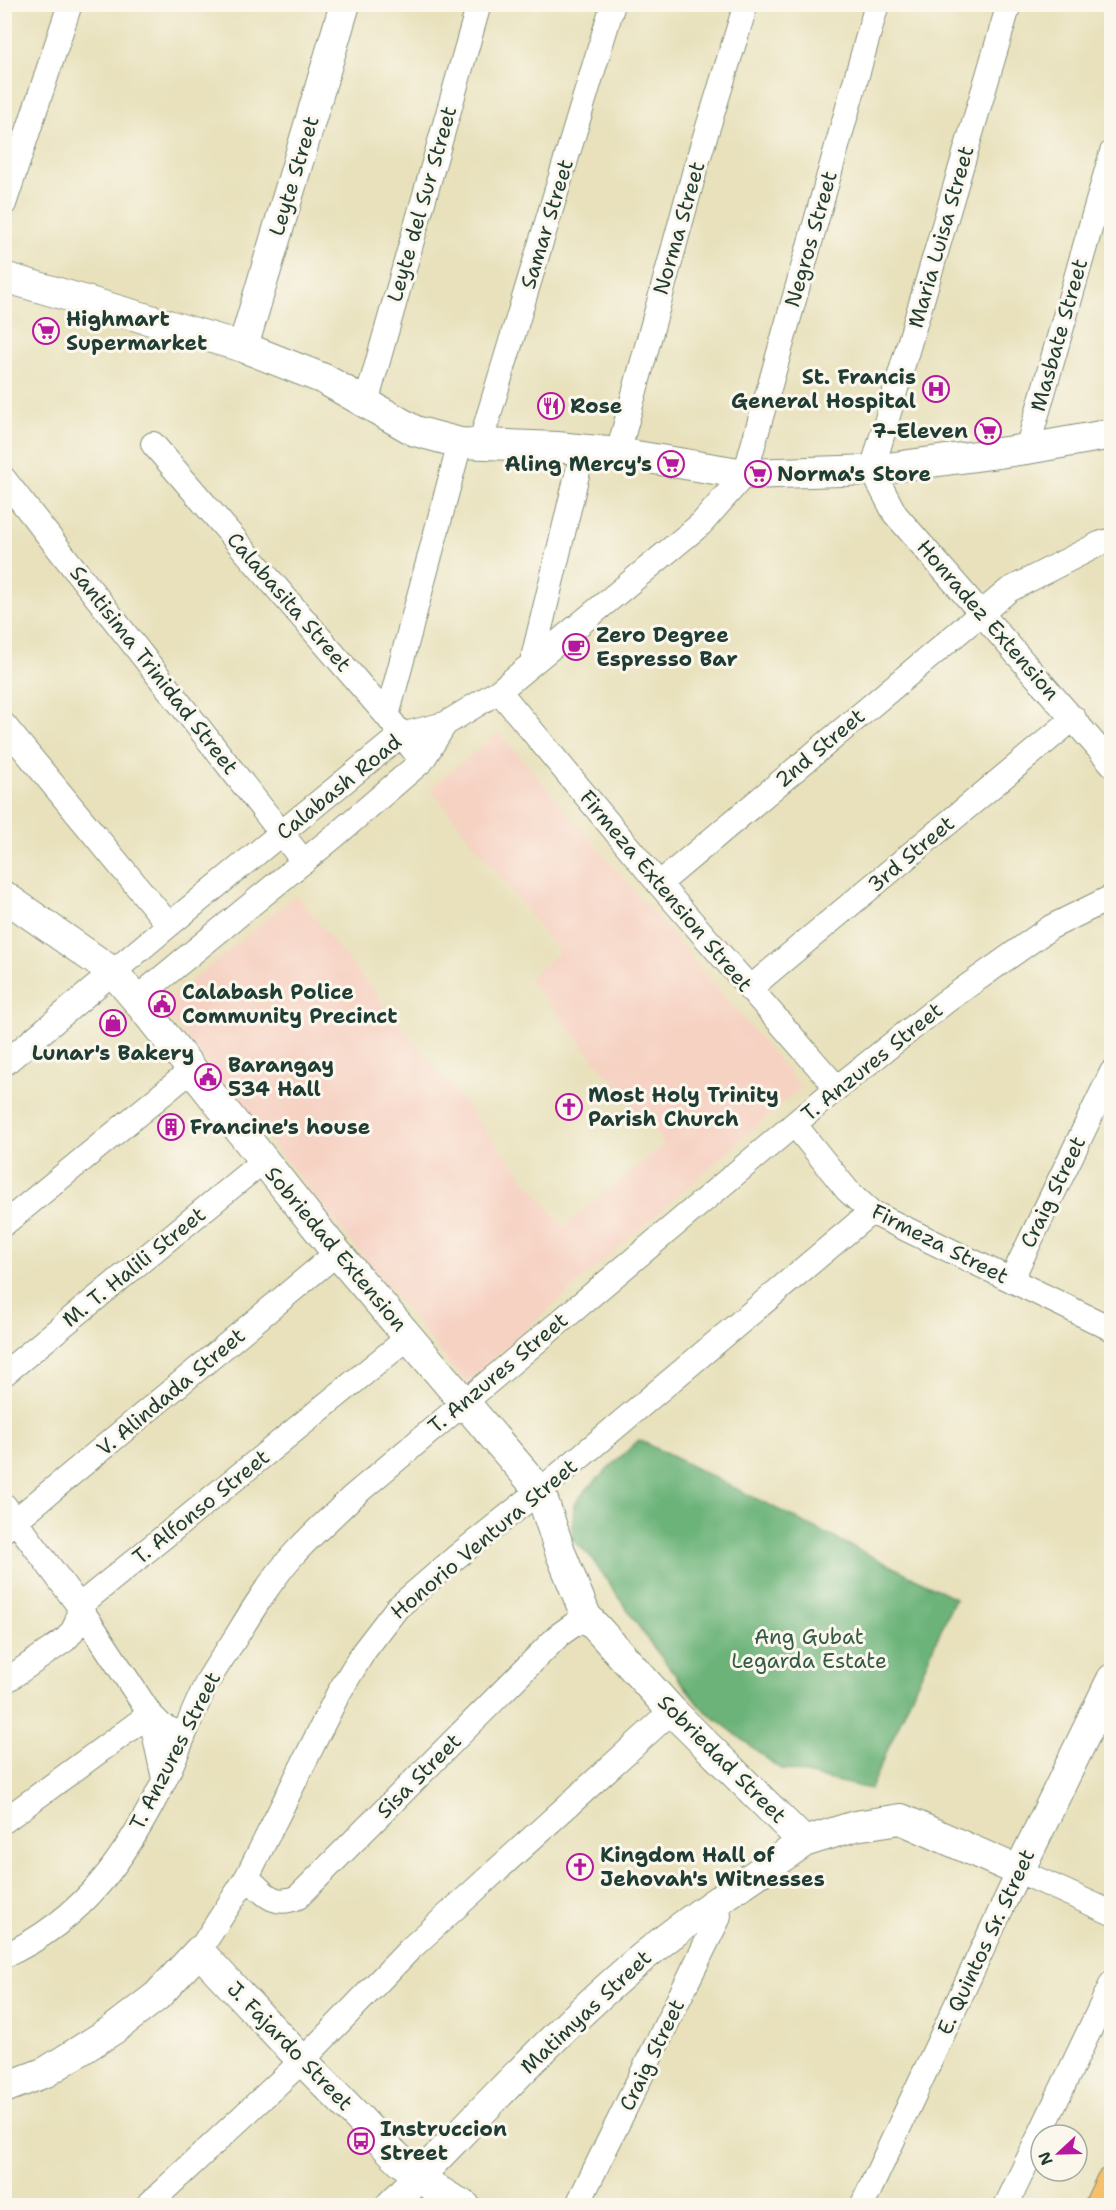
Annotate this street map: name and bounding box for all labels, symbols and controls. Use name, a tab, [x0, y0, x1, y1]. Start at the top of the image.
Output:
street label: Leyte del Sur Street	[381, 103, 463, 305]
street label: Leyte Street	[262, 113, 326, 239]
street label: Maria Luisa Street	[902, 143, 980, 331]
street label: Samar Street	[514, 156, 580, 292]
street label: Norma Street	[647, 158, 711, 298]
street label: Negros Street	[778, 168, 844, 310]
street label: Masbate Street	[1024, 255, 1094, 415]
place label: Highmart Supermarket	[66, 305, 207, 357]
supermarket icon: Highmart Supermarket	[31, 316, 61, 346]
place label: St. Francis General Hospital	[731, 363, 916, 415]
hospital icon: St. Francis General Hospital	[921, 374, 951, 404]
restaurant icon: Rose	[536, 391, 566, 421]
place label: Rose	[570, 392, 622, 420]
supermarket icon: 7-Eleven	[973, 416, 1003, 446]
place label: 7-Eleven	[872, 417, 968, 445]
supermarket icon: Aling Mercy's	[656, 449, 686, 479]
place label: Aling Mercy's	[505, 450, 652, 478]
supermarket icon: Norma's Store	[743, 459, 773, 489]
place label: Norma's Store	[777, 460, 931, 488]
street label: Calabasita Street	[221, 526, 357, 678]
street label: Honradez Extension	[910, 534, 1066, 706]
street label: Santisima Trinidad Street	[64, 560, 244, 780]
place label: Zero Degree Espresso Bar	[596, 621, 738, 673]
cafe icon: Zero Degree Espresso Bar	[561, 632, 591, 662]
street label: 2nd Street	[769, 702, 871, 794]
street label: Calabash Road	[271, 728, 407, 846]
street label: Firmeza Extension Street	[573, 784, 759, 998]
street label: 3rd Street	[862, 809, 960, 899]
place label: Calabash Police Community Precinct	[182, 978, 397, 1030]
public building icon: Calabash Police Community Precinct	[147, 989, 177, 1019]
street label: T. Anzures Street	[795, 996, 949, 1128]
shop icon: Lunar's Bakery	[98, 1008, 128, 1038]
place label: Lunar's Bakery	[32, 1039, 194, 1067]
place label: Barangay 534 Hall	[228, 1051, 334, 1103]
public building icon: Barangay 534 Hall	[193, 1062, 223, 1092]
place label: Most Holy Trinity Parish Church	[588, 1081, 779, 1133]
church icon: Most Holy Trinity Parish Church	[554, 1092, 584, 1122]
building icon: Francine's house	[156, 1112, 186, 1142]
place label: Francine's house	[190, 1113, 370, 1141]
street label: Craig Street	[1014, 1131, 1092, 1253]
street label: Sobriedad Extension	[259, 1161, 413, 1338]
street label: Firmeza Street	[867, 1198, 1013, 1290]
street label: M. T. Halili Street	[57, 1201, 211, 1333]
street label: T. Anzures Street	[422, 1306, 574, 1440]
street label: V. Alindada Street	[91, 1322, 251, 1462]
street label: T. Alfonso Street	[127, 1443, 275, 1571]
street label: Honorio Ventura Street	[385, 1452, 583, 1626]
park label: Ang Gubat Legarda Estate	[731, 1623, 887, 1675]
street label: T. Anzures Street	[123, 1667, 227, 1835]
street label: Sobriedad Street	[652, 1689, 792, 1829]
street label: Sisa Street	[370, 1727, 468, 1825]
place label: Kingdom Hall of Jehovah's Witnesses	[600, 1841, 825, 1893]
street label: E. Quintos Sr. Street	[931, 1845, 1041, 2039]
church icon: Kingdom Hall of Jehovah's Witnesses	[565, 1852, 595, 1882]
street label: Matimyas Street	[514, 1944, 658, 2080]
street label: J. Fajardo Street	[221, 1975, 359, 2117]
street label: Craig Street	[613, 1994, 691, 2116]
place label: Instruccion Street	[380, 2115, 507, 2167]
north arrow	[1029, 2123, 1089, 2183]
bus stop icon: Instruccion Street	[346, 2126, 376, 2156]
text: N	[1033, 2149, 1058, 2168]

